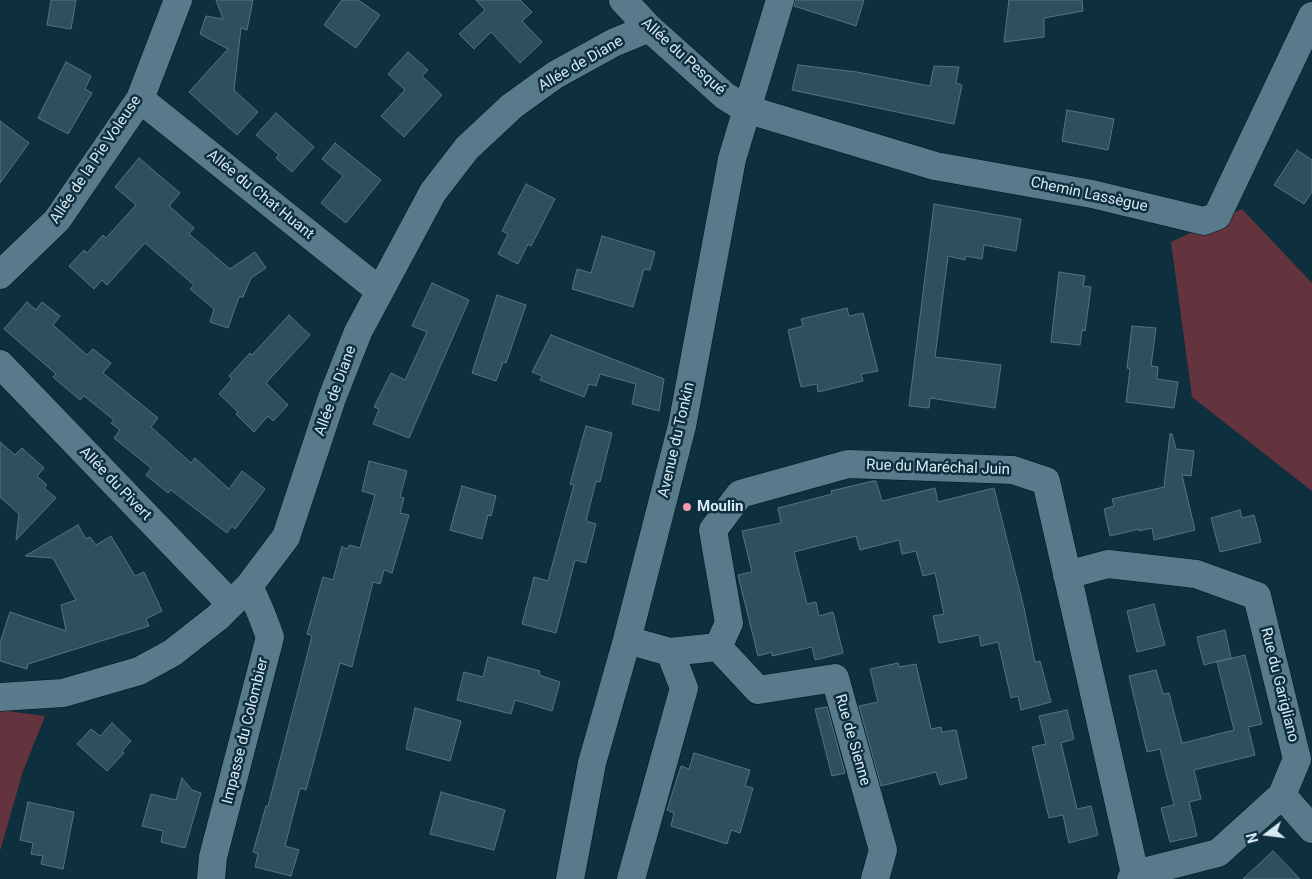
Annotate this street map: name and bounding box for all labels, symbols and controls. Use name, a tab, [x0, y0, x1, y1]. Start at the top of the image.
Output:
street label: Allée du Pesqué	[637, 15, 729, 99]
street label: Allée de Diane	[535, 33, 627, 95]
street label: Allée de la Pie Voleuse	[46, 93, 146, 227]
street label: Allée du Chat Huant	[203, 146, 317, 244]
street label: Chemin Lassègue	[1029, 174, 1149, 216]
street label: Allée de Diane	[311, 343, 361, 439]
street label: Avenue du Tonkin	[655, 381, 699, 499]
street label: Allée du Pivert	[75, 443, 155, 525]
street label: Rue du Maréchal Juin	[866, 456, 1010, 480]
place label: Moulin	[697, 498, 743, 516]
marker: Moulin	[681, 501, 693, 513]
street label: Rue du Garigliano	[1256, 626, 1302, 744]
street label: Impasse du Colombier	[219, 656, 273, 806]
street label: Rue de Sienne	[830, 692, 874, 788]
north arrow	[1242, 809, 1292, 859]
text: N	[1244, 831, 1262, 845]

